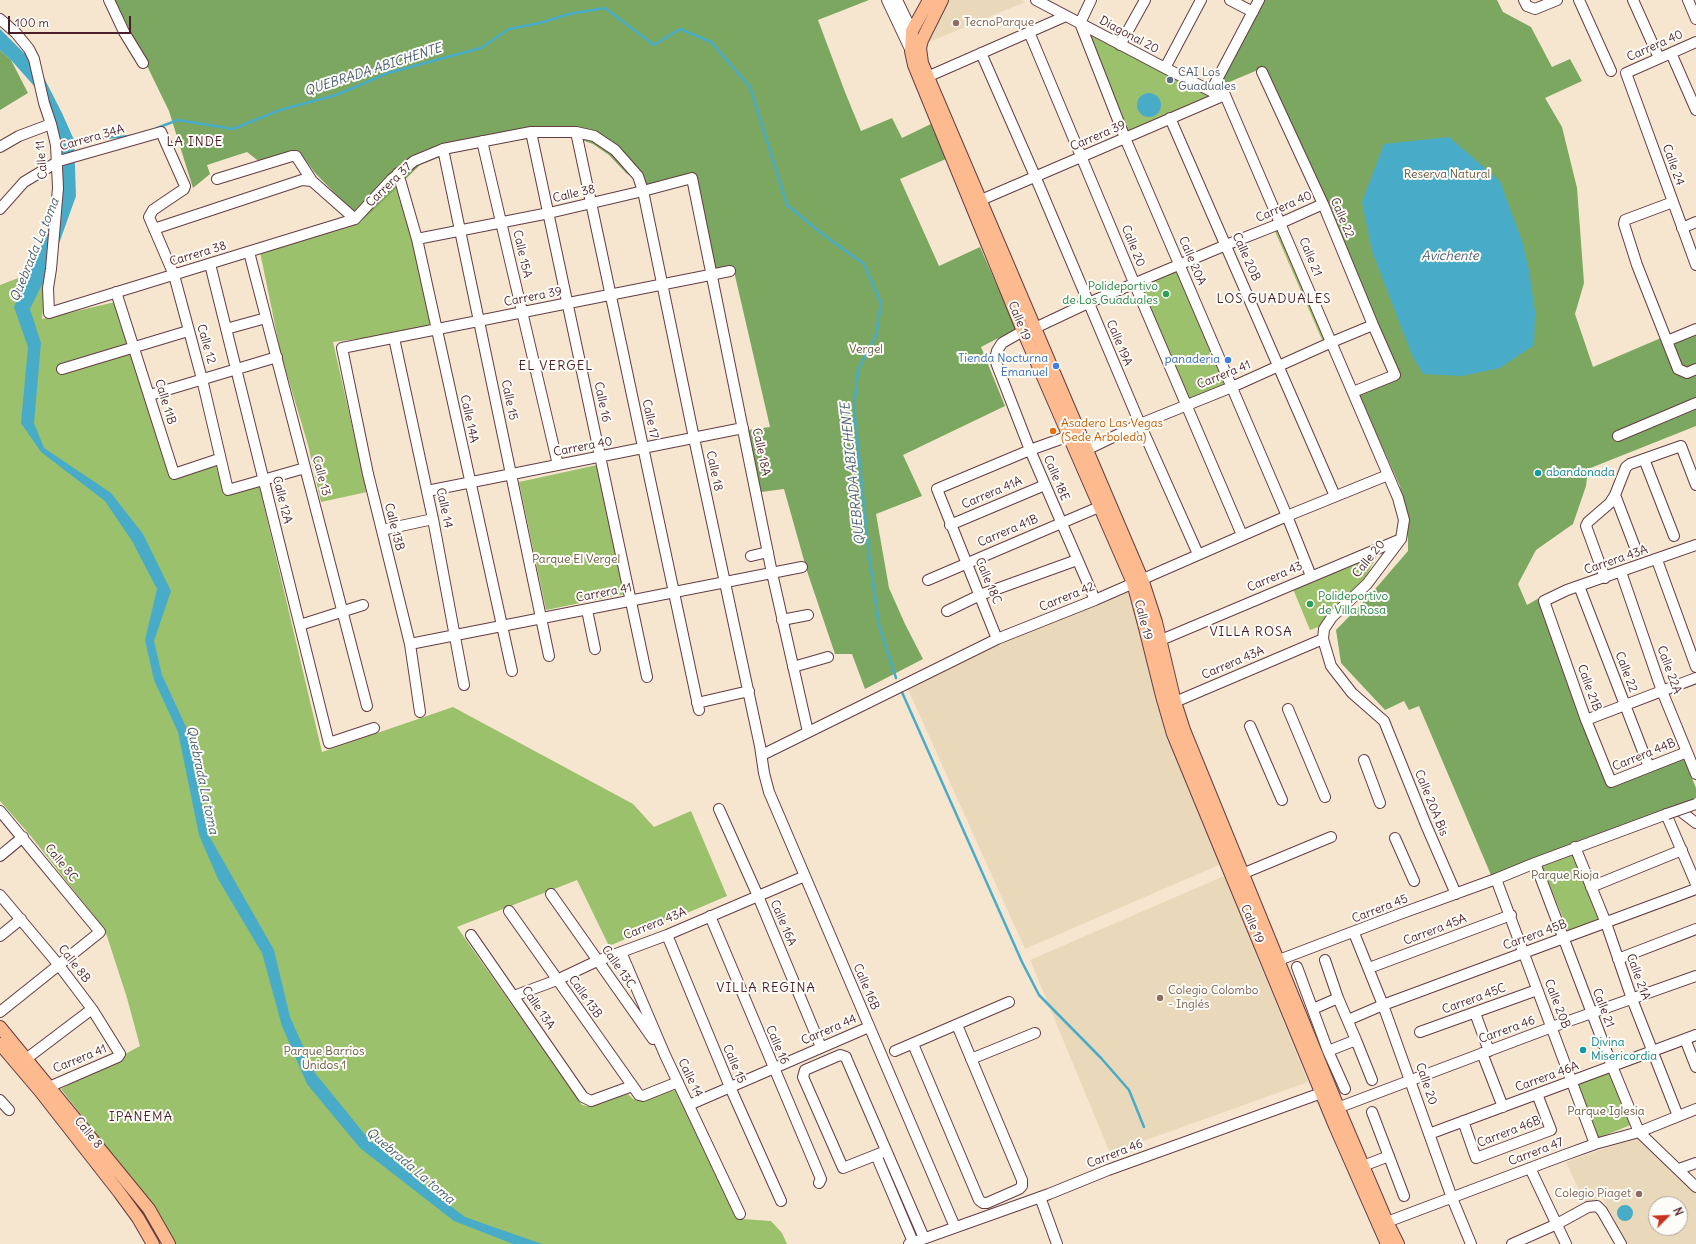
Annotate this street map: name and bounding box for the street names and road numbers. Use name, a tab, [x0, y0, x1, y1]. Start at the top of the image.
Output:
street label: Diagonal 20	[1097, 13, 1161, 57]
street label: Carrera 40	[1625, 27, 1685, 65]
street label: Carrera 39	[1068, 118, 1128, 154]
street label: Carrera 34A	[58, 122, 126, 154]
street label: Calle 11	[33, 140, 51, 180]
street label: Calle 24	[1659, 142, 1687, 188]
street label: Carrera 37	[363, 160, 415, 210]
street label: Calle 38	[551, 182, 597, 206]
street label: Carrera 40	[1254, 188, 1314, 226]
street label: Calle 22	[1327, 196, 1357, 240]
street label: Calle 20	[1118, 223, 1148, 269]
street label: Calle 15A	[510, 229, 534, 279]
street label: Calle 20B	[1229, 230, 1263, 284]
street label: Calle 20A	[1175, 234, 1209, 288]
street label: Calle 21	[1295, 235, 1325, 279]
street label: Carrera 38	[168, 239, 228, 269]
street label: Carrera 39	[503, 284, 563, 310]
street label: Calle 19	[1005, 299, 1033, 343]
street label: Calle 19A	[1103, 318, 1135, 368]
street label: Calle 12	[193, 322, 219, 366]
street label: Carrera 41	[1195, 358, 1253, 392]
street label: Calle 11B	[151, 378, 179, 426]
street label: Calle 15	[498, 378, 520, 422]
street label: Calle 16	[591, 380, 613, 424]
street label: Calle 14A	[457, 394, 481, 444]
street label: Calle 17	[639, 398, 661, 440]
street label: Calle 18A	[749, 427, 773, 477]
street label: Carrera 40	[552, 434, 614, 460]
street label: Calle 18	[703, 449, 725, 493]
street label: Calle 18E	[1040, 453, 1072, 503]
street label: Calle 13	[309, 454, 333, 498]
street label: Carrera 41A	[960, 474, 1024, 512]
street label: Calle 12A	[269, 475, 295, 525]
street label: Calle 14	[433, 486, 455, 530]
street label: Calle 13B	[381, 502, 407, 552]
street label: Carrera 41B	[976, 512, 1040, 550]
street label: Calle 20	[1350, 537, 1388, 581]
street label: Carrera 43A	[1582, 542, 1650, 578]
street label: Calle 18C	[972, 556, 1004, 606]
street label: Carrera 43	[1245, 559, 1305, 595]
street label: Carrera 42	[1037, 579, 1097, 615]
street label: Carrera 41	[575, 581, 633, 605]
street label: Calle 19	[1131, 598, 1155, 642]
street label: Carrera 43A	[1200, 643, 1266, 683]
street label: Calle 22A	[1654, 644, 1684, 696]
street label: Calle 22	[1612, 650, 1640, 694]
street label: Calle 21B	[1574, 663, 1604, 713]
street label: Carrera 44B	[1610, 736, 1678, 774]
street label: Calle 20A Bis	[1411, 768, 1451, 838]
street label: Calle 8C	[42, 841, 80, 885]
street label: Carrera 45	[1350, 892, 1410, 926]
street label: Calle 16A	[767, 898, 799, 948]
street label: Calle 19	[1237, 902, 1267, 946]
street label: Carrera 43A	[621, 905, 689, 943]
street label: Carrera 45A	[1401, 911, 1469, 949]
street label: Carrera 45B	[1501, 917, 1569, 953]
street label: Calle 8B	[55, 942, 93, 986]
street label: Calle 13C	[598, 943, 638, 991]
street label: Calle 21A	[1623, 952, 1653, 1002]
street label: Calle 16B	[850, 962, 882, 1012]
street label: Calle 13B	[565, 973, 605, 1021]
street label: Calle 20B	[1541, 977, 1573, 1031]
street label: Carrera 45C	[1440, 981, 1508, 1017]
street label: Calle 13A	[518, 984, 558, 1032]
street label: Calle 21	[1589, 986, 1617, 1030]
street label: Carrera 44	[799, 1012, 859, 1048]
street label: Carrera 46	[1477, 1013, 1537, 1047]
street label: Calle 16	[762, 1023, 792, 1067]
street label: Carrera 41	[51, 1042, 109, 1076]
street label: Calle 15	[719, 1042, 749, 1086]
street label: Calle 14	[675, 1056, 705, 1100]
street label: Carrera 46A	[1513, 1059, 1581, 1095]
street label: Calle 20	[1412, 1061, 1440, 1107]
street label: Carrera 46B	[1475, 1113, 1543, 1151]
street label: Calle 8	[71, 1114, 105, 1152]
street label: Carrera 47	[1506, 1135, 1566, 1169]
street label: Carrera 46	[1085, 1137, 1145, 1171]

